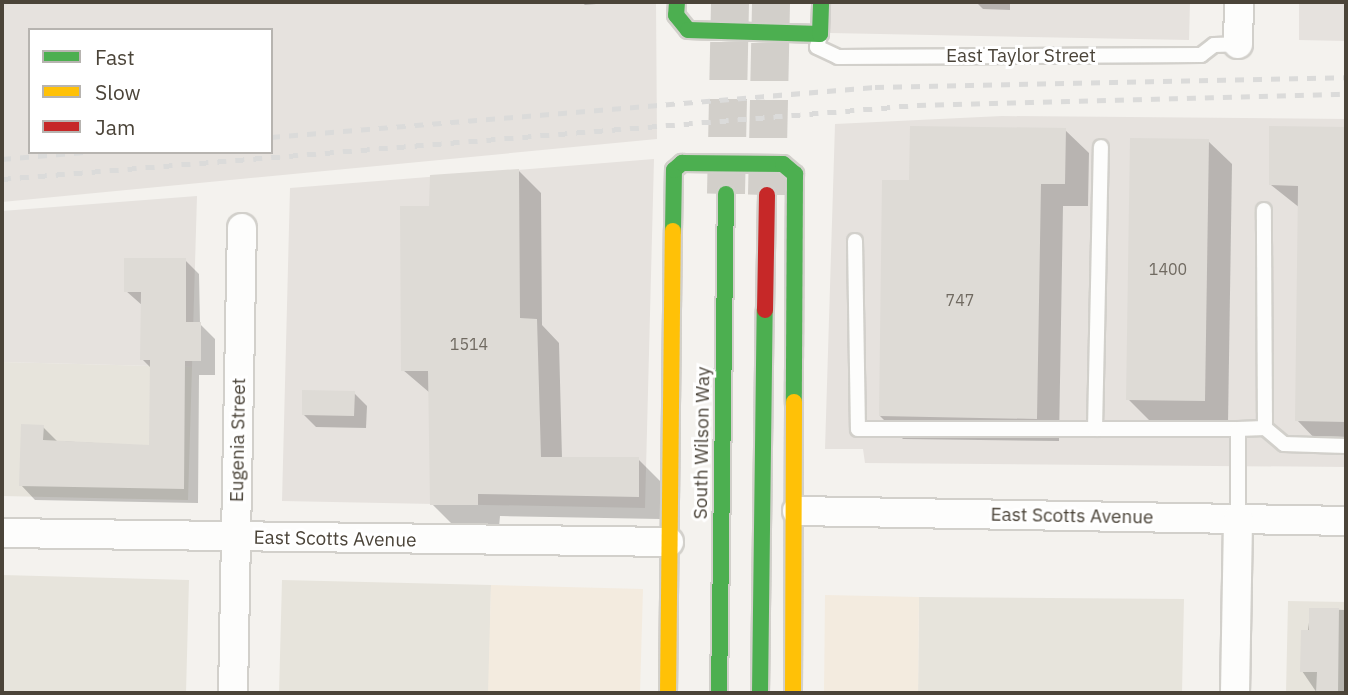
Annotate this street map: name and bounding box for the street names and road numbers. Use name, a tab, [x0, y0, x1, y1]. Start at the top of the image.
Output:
street label: East Taylor Street	[946, 45, 1096, 67]
street label: South Wilson Way	[689, 366, 715, 520]
street label: Eugenia Street	[226, 378, 250, 502]
street label: East Scotts Avenue	[990, 503, 1154, 529]
street label: East Scotts Avenue	[253, 526, 417, 552]

